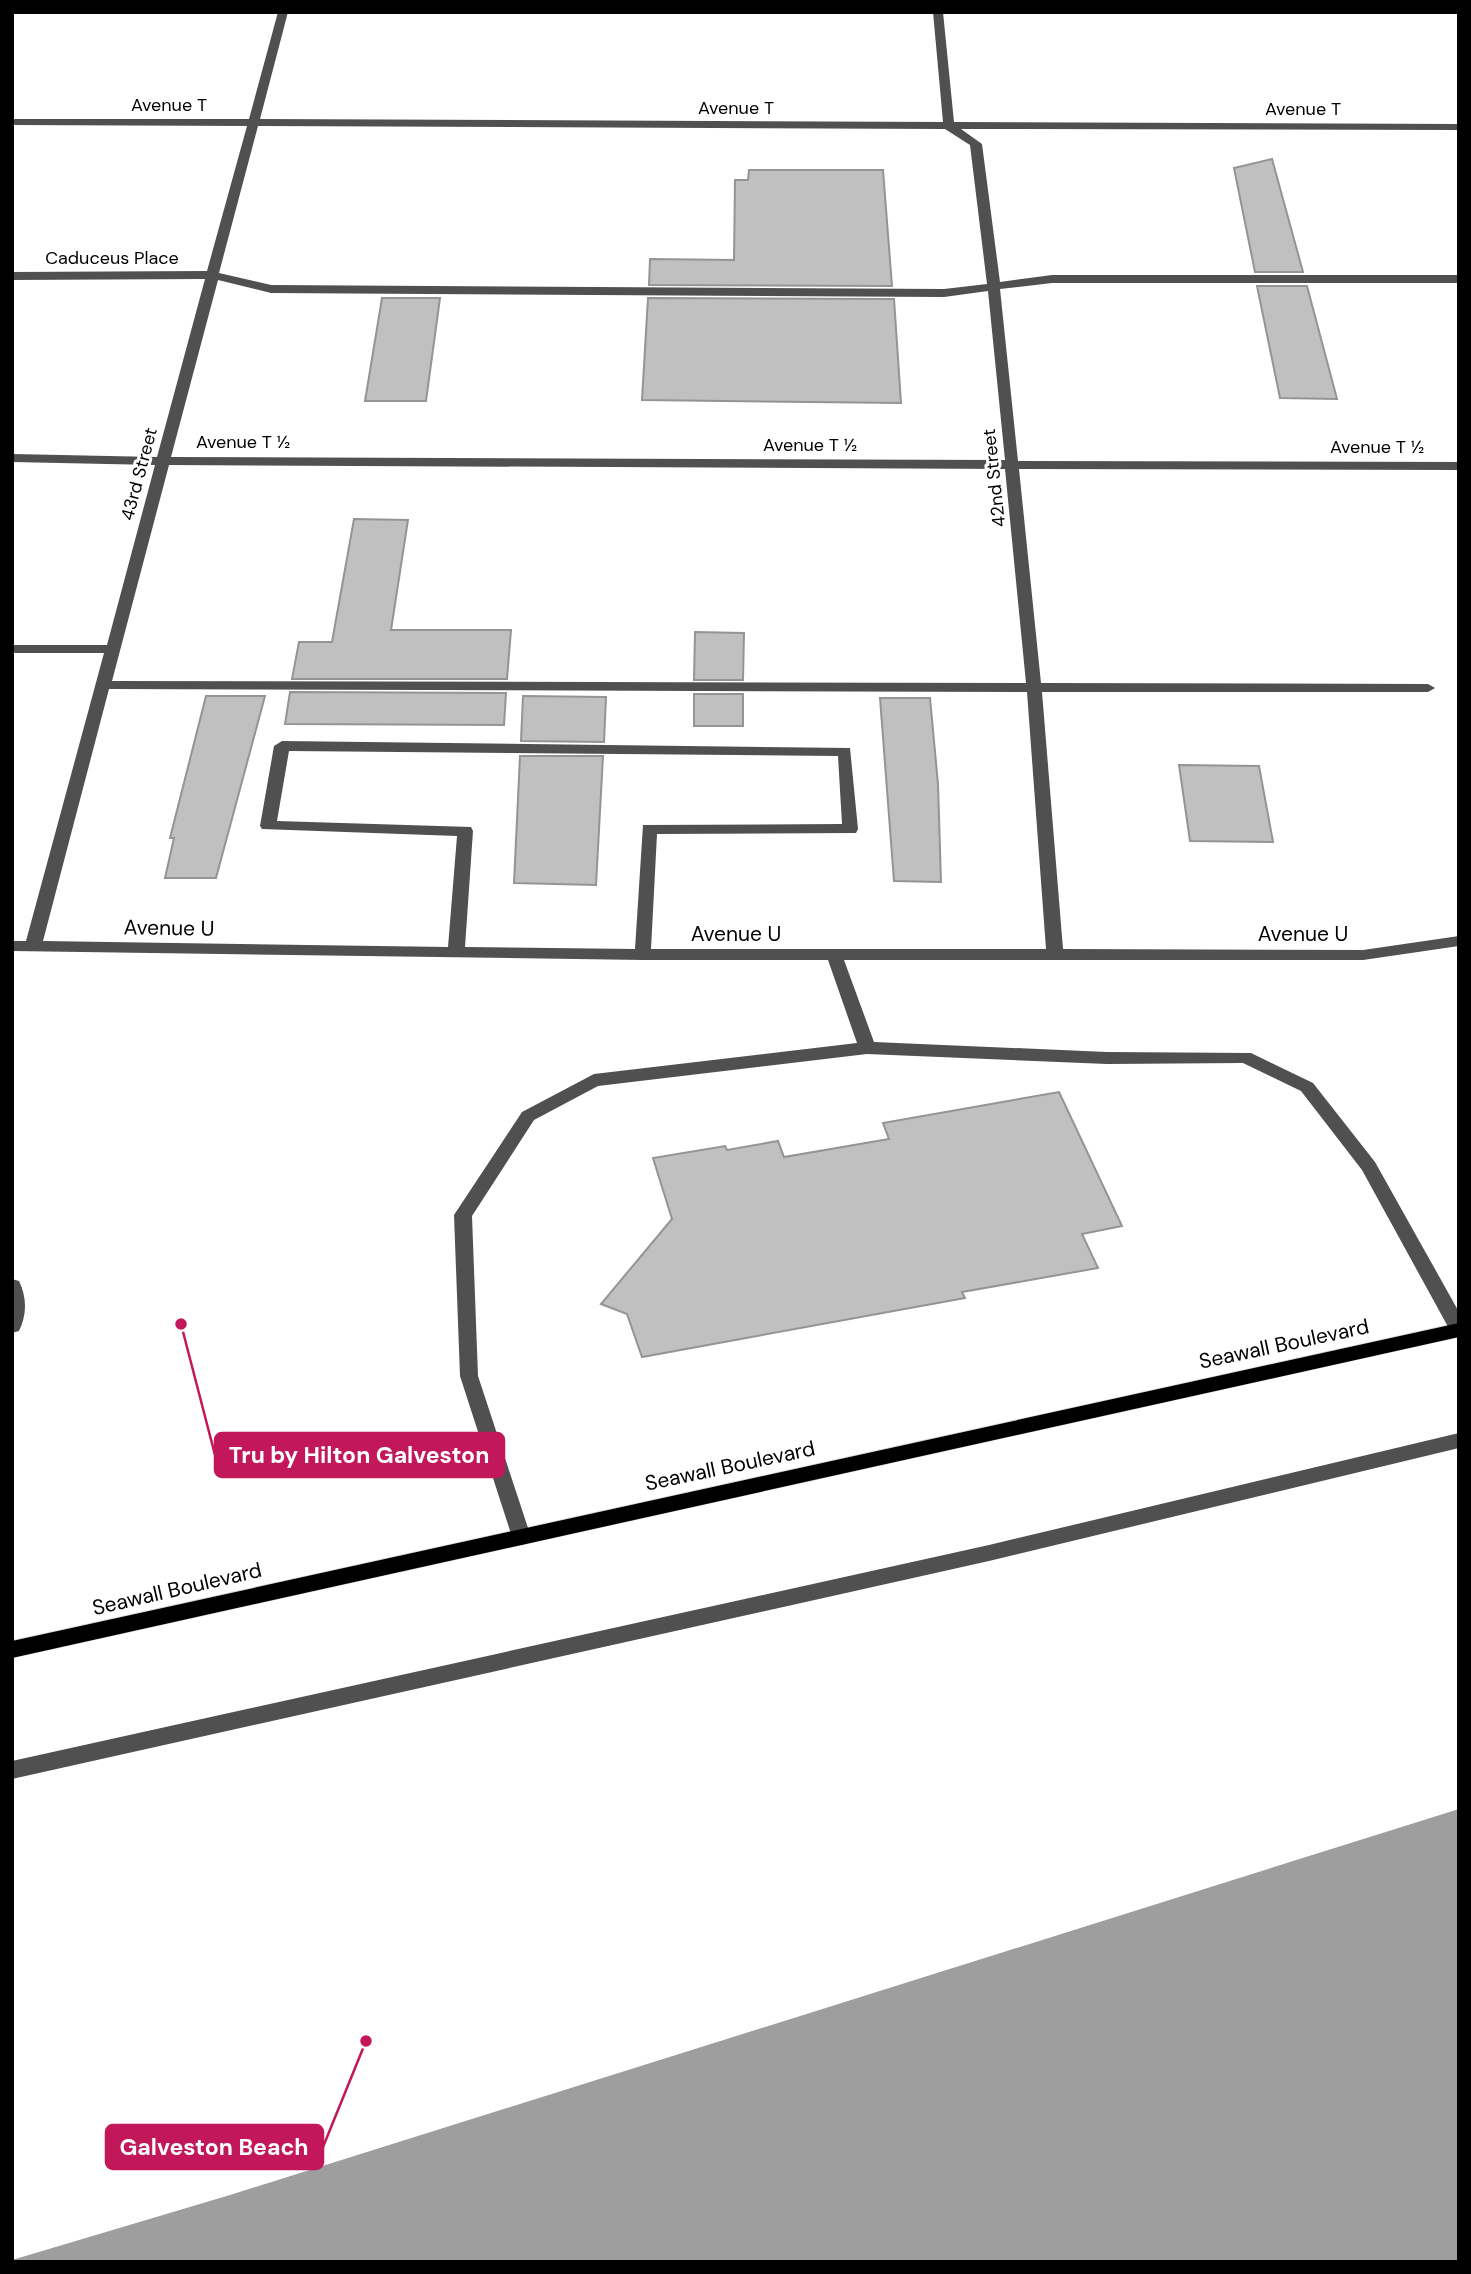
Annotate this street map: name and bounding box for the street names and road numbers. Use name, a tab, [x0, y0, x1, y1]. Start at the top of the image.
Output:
street label: Avenue T	[131, 93, 207, 117]
street label: Avenue T	[698, 96, 774, 120]
street label: Avenue T	[1265, 97, 1341, 121]
street label: Caduceus Place	[45, 246, 179, 270]
street label: 43rd Street	[115, 425, 163, 523]
street label: 42nd Street	[977, 428, 1011, 528]
street label: Avenue T ½	[196, 430, 290, 454]
street label: Avenue T ½	[763, 433, 857, 457]
street label: Avenue T ½	[1330, 435, 1424, 459]
street label: Avenue U	[123, 913, 215, 943]
street label: Avenue U	[691, 920, 781, 948]
street label: Avenue U	[1258, 920, 1348, 948]
street label: Seawall Boulevard	[1196, 1312, 1372, 1376]
street label: Seawall Boulevard	[642, 1434, 818, 1498]
street label: Seawall Boulevard	[89, 1556, 265, 1622]

